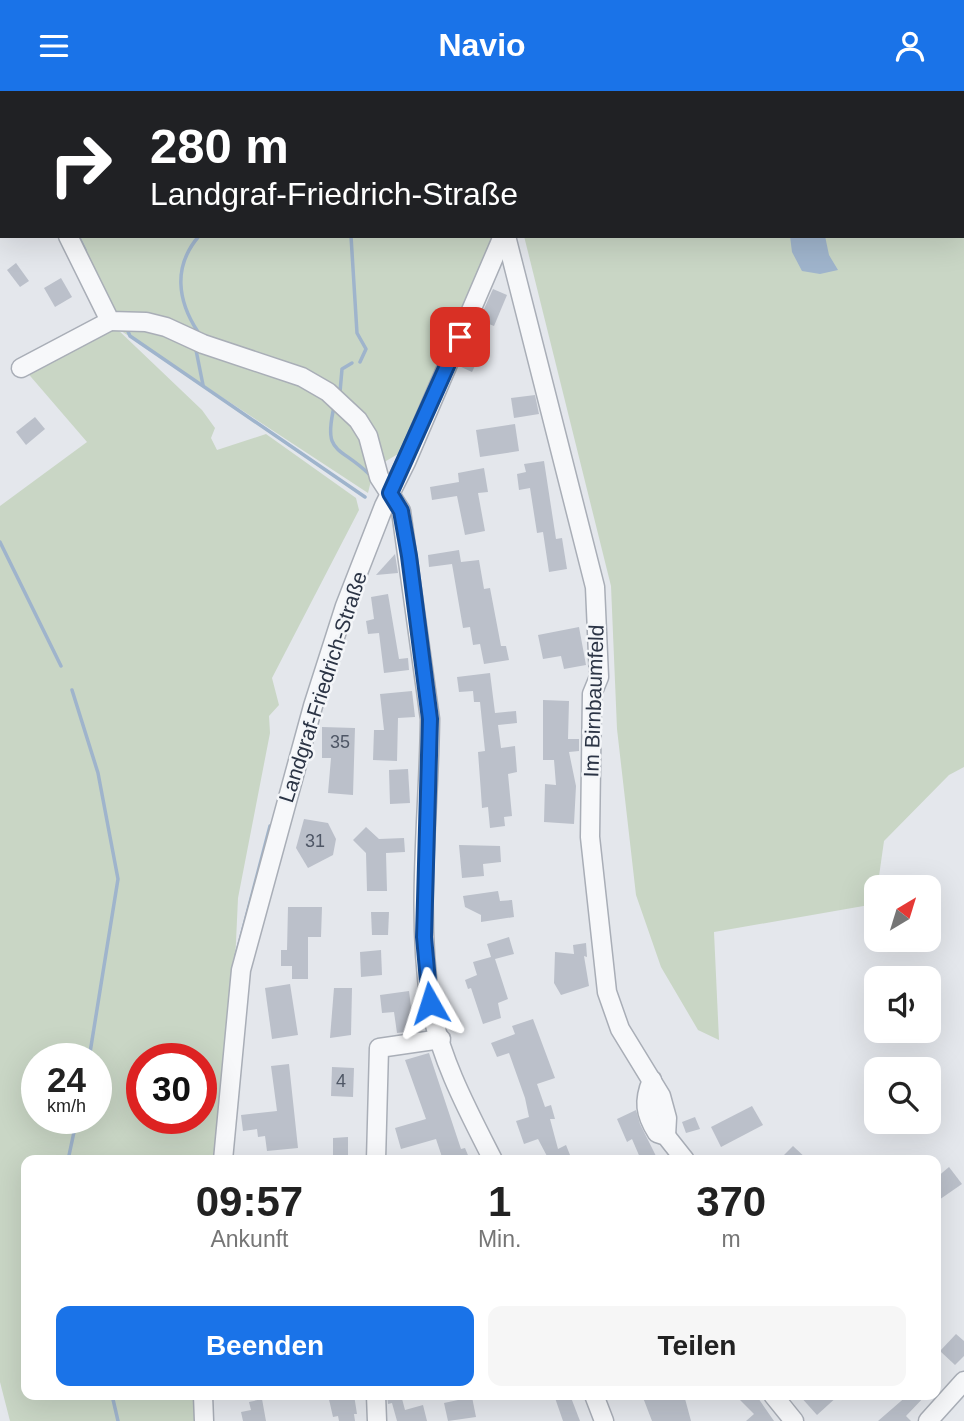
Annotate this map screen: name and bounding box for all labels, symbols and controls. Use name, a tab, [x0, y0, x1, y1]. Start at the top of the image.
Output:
icon: menu	[35, 27, 73, 65]
text: Navio	[438, 27, 526, 63]
icon: person	[891, 27, 929, 65]
icon: right	[35, 119, 126, 210]
text: 280 m	[150, 119, 289, 173]
text: Landgraf-Friedrich-Straße	[150, 176, 518, 212]
pin	[430, 307, 490, 367]
icon: arrive	[441, 318, 479, 356]
street label: Landgraf-Friedrich-Straße	[274, 568, 371, 805]
street label: Im Birnbaumfeld	[579, 624, 608, 778]
house number: 35	[330, 732, 350, 752]
house number: 31	[305, 831, 325, 851]
north arrow	[864, 875, 942, 952]
map controls	[864, 875, 941, 1134]
position arrow	[393, 966, 467, 1040]
button: sound	[864, 966, 941, 1043]
speed limit sign: 30	[126, 1043, 217, 1134]
button: search	[864, 1057, 941, 1134]
text: 24	[47, 1060, 86, 1099]
house number: 4	[336, 1071, 346, 1091]
text: km/h	[47, 1096, 86, 1116]
text: 09:57	[196, 1178, 303, 1225]
text: 1	[488, 1178, 511, 1225]
text: 370	[696, 1178, 766, 1225]
text: Ankunft	[210, 1226, 288, 1252]
text: Min.	[478, 1226, 521, 1252]
text: m	[722, 1226, 741, 1252]
button: Beenden	[56, 1306, 474, 1386]
button: Teilen	[488, 1306, 906, 1386]

